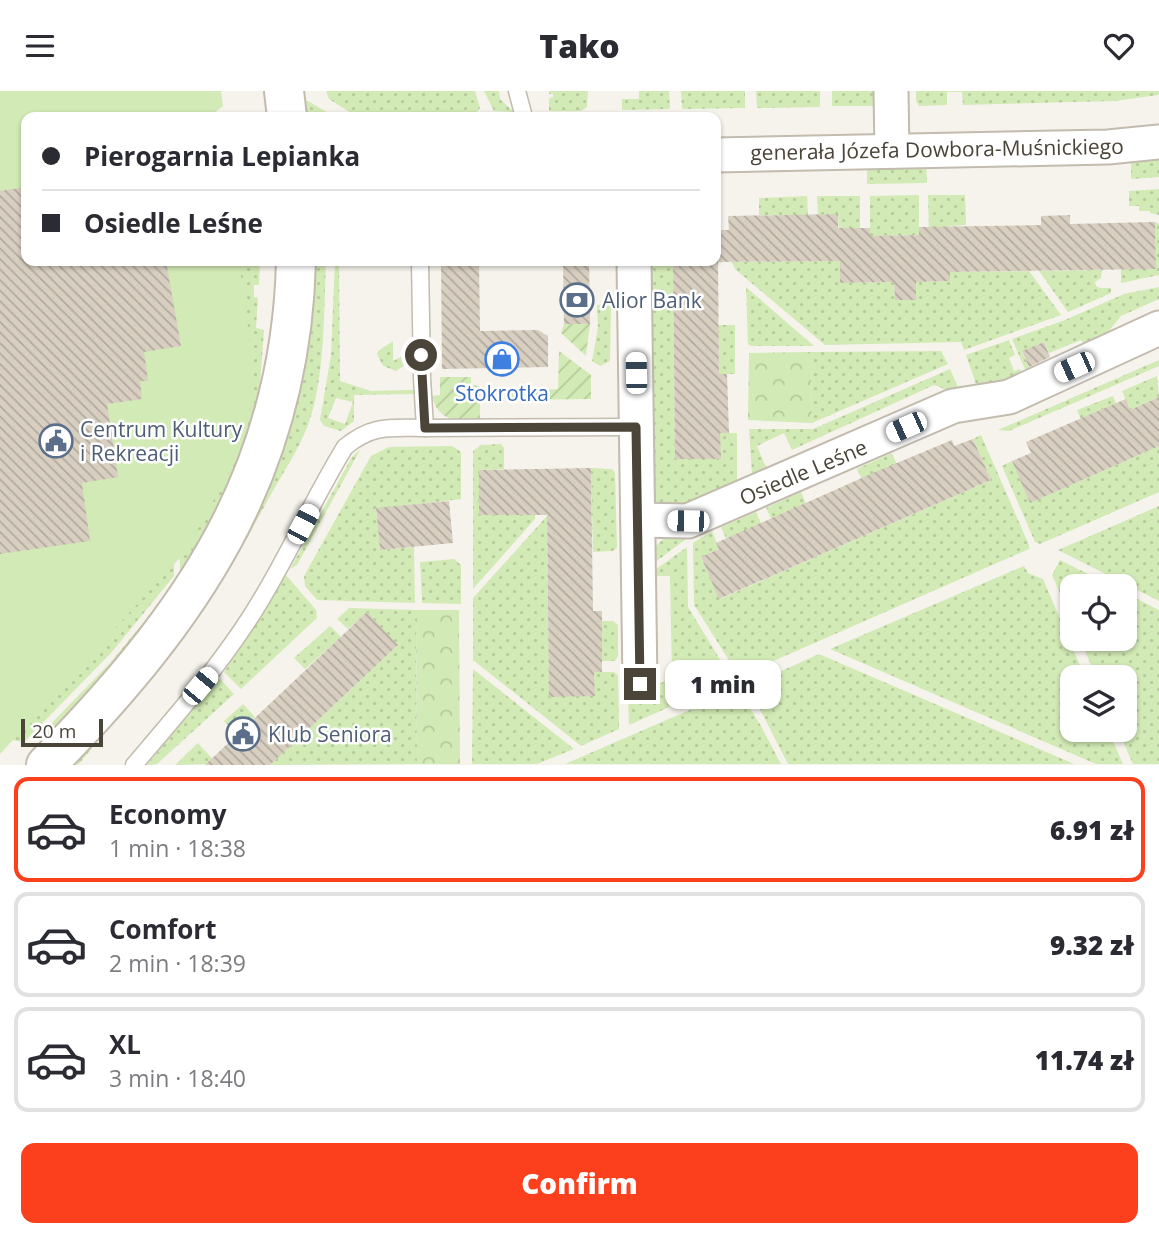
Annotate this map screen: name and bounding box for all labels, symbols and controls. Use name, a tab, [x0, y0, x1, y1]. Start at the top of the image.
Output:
text: Tako	[539, 24, 620, 67]
icon: menu	[21, 27, 59, 65]
icon: heart	[1100, 27, 1138, 65]
street label: generała Józefa Dowbora-Muśnickiego	[750, 132, 1124, 166]
text: Pierogarnia Lepianka	[84, 138, 360, 174]
text: Osiedle Leśne	[84, 205, 263, 241]
bank icon: Alior Bank	[558, 281, 596, 319]
place label: Alior Bank	[602, 286, 702, 314]
route start	[405, 339, 437, 371]
shop icon: Stokrotka	[483, 340, 521, 378]
car	[1051, 349, 1098, 385]
car	[626, 352, 647, 394]
place label: Stokrotka	[455, 379, 549, 407]
car	[883, 409, 930, 445]
place label: Centrum Kultury i Rekreacji	[80, 415, 243, 467]
public building icon: Centrum Kultury i Rekreacji	[37, 422, 75, 460]
street label: Osiedle Leśne	[735, 432, 871, 512]
car	[284, 501, 323, 547]
car	[667, 510, 710, 532]
map controls	[1060, 574, 1137, 742]
button: locate	[1060, 574, 1137, 651]
callout: 1 min	[664, 659, 780, 709]
car	[179, 663, 222, 709]
button: layers	[1060, 665, 1137, 742]
route end	[624, 668, 656, 700]
text: 1 min	[690, 668, 756, 700]
scale bar	[21, 715, 103, 747]
public building icon: Klub Seniora	[224, 715, 262, 753]
text: 20 m	[32, 718, 76, 744]
place label: Klub Seniora	[268, 720, 392, 748]
text: Economy	[109, 796, 227, 832]
icon: car	[25, 798, 88, 861]
text: 6.91 zł	[1050, 812, 1134, 848]
text: 1 min · 18:38	[109, 832, 246, 864]
text: Comfort	[109, 911, 216, 947]
icon: car	[25, 913, 88, 976]
text: 9.32 zł	[1050, 927, 1134, 963]
text: 2 min · 18:39	[109, 947, 246, 979]
text: XL	[109, 1026, 141, 1062]
icon: car	[25, 1028, 88, 1091]
text: 11.74 zł	[1035, 1042, 1134, 1078]
text: 3 min · 18:40	[109, 1062, 246, 1094]
button: Confirm	[21, 1143, 1138, 1223]

